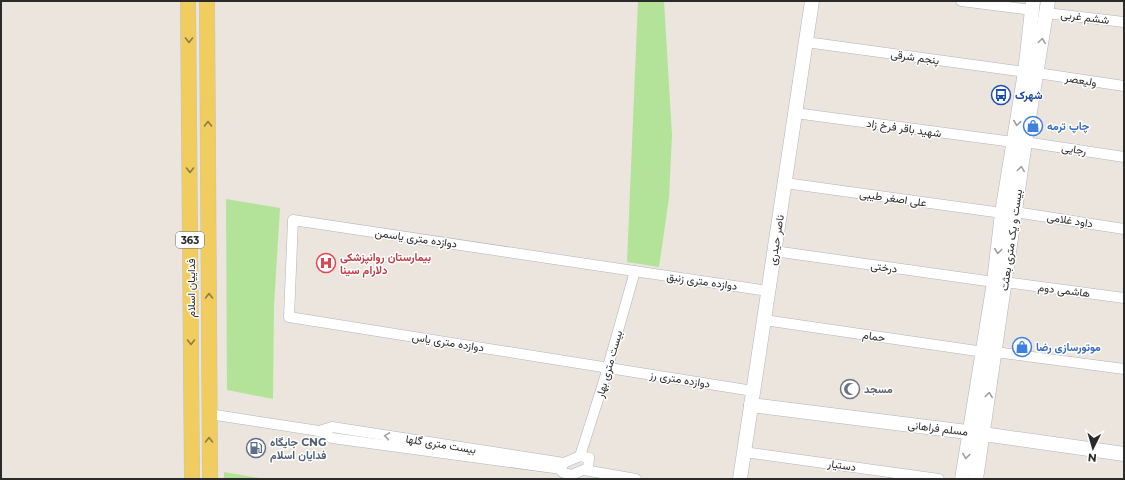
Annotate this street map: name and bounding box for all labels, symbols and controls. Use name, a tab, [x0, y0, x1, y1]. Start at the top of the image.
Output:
street label: ششم غربی	[1060, 7, 1110, 28]
one-way arrow	[185, 37, 193, 43]
one-way arrow	[1037, 38, 1046, 44]
street label: پنجم شرقی	[890, 47, 940, 68]
street label: ولیعصر	[1063, 70, 1098, 89]
bus stop icon: شهرک	[990, 84, 1012, 106]
place label: شهرک	[1015, 88, 1043, 102]
shop icon: چاپ ترمه	[1022, 115, 1044, 137]
street label: شهید باقر فرخ زاد	[866, 116, 943, 141]
place label: چاپ ترمه	[1047, 119, 1090, 134]
one-way arrow	[1013, 120, 1022, 126]
one-way arrow	[204, 121, 212, 127]
street label: رجایی	[1060, 140, 1088, 158]
one-way arrow	[1016, 166, 1025, 173]
one-way arrow	[186, 167, 194, 173]
street label: علی اصغر طیبی	[859, 186, 928, 210]
street label: بیست و یک متری بعثت	[997, 188, 1025, 292]
street label: داود غلامی	[1046, 209, 1094, 231]
street label: ناصر حیدری	[765, 214, 787, 266]
street label: دوازده متری یاسمن	[374, 225, 458, 251]
road number: 363	[176, 232, 204, 248]
one-way arrow	[993, 248, 1002, 254]
place label: بیمارستان روانپزشکی دلارام سینا	[340, 250, 431, 278]
hospital icon: بیمارستان روانپزشکی دلارام سینا	[315, 252, 337, 274]
street label: درختی	[870, 258, 898, 276]
street label: فداییان اسلام	[184, 259, 199, 317]
street label: دوازده متری زنبق	[666, 269, 738, 293]
street label: هاشمی دوم	[1037, 280, 1091, 301]
one-way arrow	[205, 293, 213, 299]
street label: حمام	[861, 327, 886, 346]
street label: دوازده متری یاس	[411, 329, 485, 355]
street label: بیست متری بهار	[592, 329, 625, 400]
shop icon: موتورسازی رضا	[1011, 336, 1033, 358]
one-way arrow	[187, 339, 195, 345]
place label: موتورسازی رضا	[1036, 340, 1101, 354]
street label: دوازده متری رز	[648, 367, 711, 391]
mosque icon: مسجد	[839, 378, 861, 400]
place label: مسجد	[864, 382, 893, 396]
one-way arrow	[984, 392, 993, 398]
street label: مسلم فراهانی	[907, 417, 969, 440]
north arrow	[1073, 428, 1113, 468]
one-way arrow	[384, 432, 390, 441]
street label: بیست متری گلها	[405, 432, 477, 456]
place label: جایگاه CNG فدایان اسلام	[270, 435, 326, 463]
one-way arrow	[205, 437, 213, 443]
fuel station icon: جایگاه CNG فدایان اسلام	[245, 437, 267, 459]
text: N	[1087, 451, 1097, 465]
one-way arrow	[962, 453, 971, 459]
street label: دستیار	[826, 456, 857, 474]

